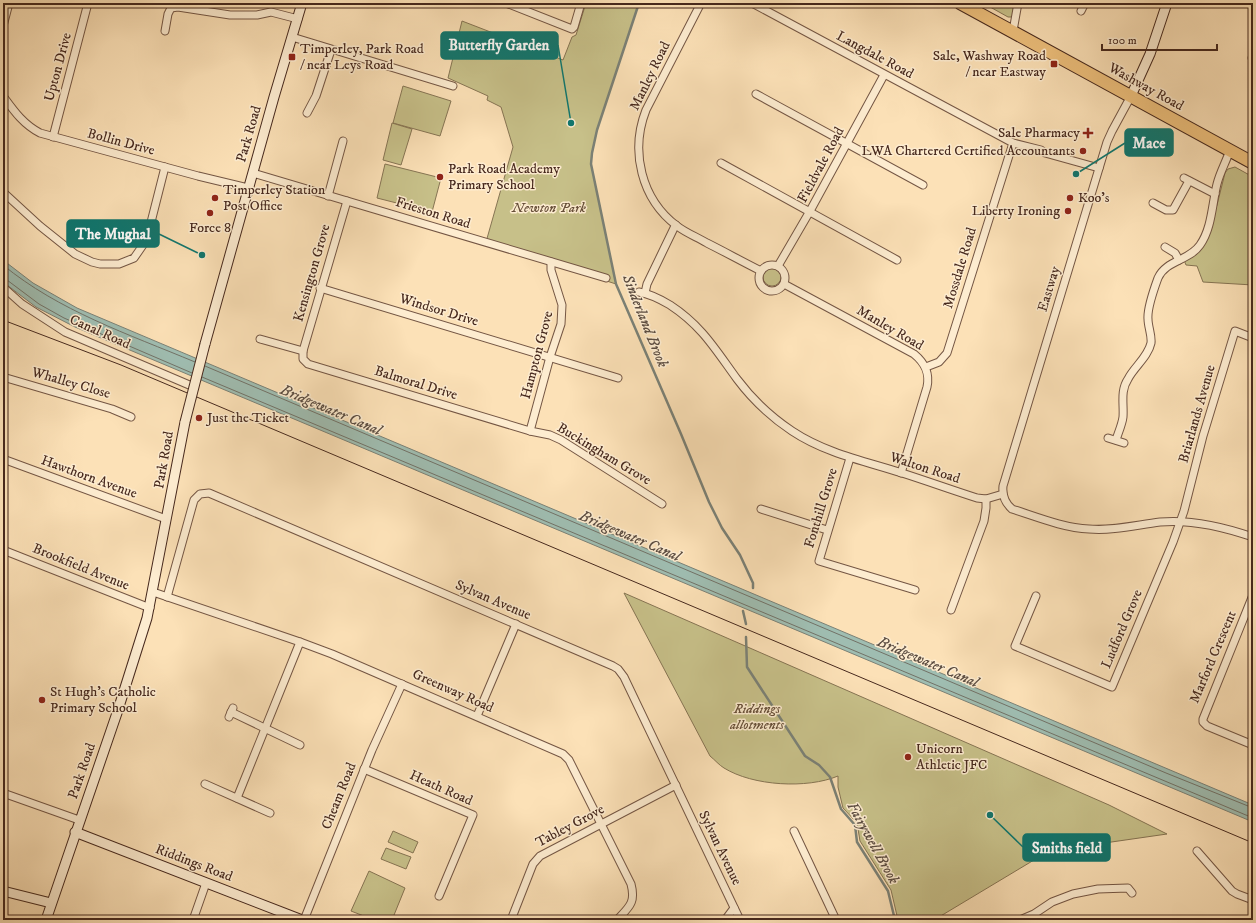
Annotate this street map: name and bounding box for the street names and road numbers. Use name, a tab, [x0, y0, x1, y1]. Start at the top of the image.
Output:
street label: Langdale Road	[833, 27, 917, 83]
street label: Upton Drive	[40, 31, 76, 103]
street label: Manley Road	[626, 38, 674, 113]
street label: Washway Road	[1104, 58, 1187, 115]
street label: Park Road	[232, 104, 266, 164]
street label: Bollin Drive	[85, 124, 157, 160]
street label: Fieldvale Road	[794, 124, 848, 206]
street label: Frieston Road	[393, 193, 473, 233]
street label: Kensington Grove	[289, 222, 335, 324]
street label: Mossdale Road	[939, 225, 981, 311]
street label: Eastway	[1034, 264, 1065, 314]
street label: Windsor Drive	[396, 289, 481, 331]
street label: Manley Road	[853, 302, 927, 354]
street label: Hampton Grove	[517, 309, 557, 401]
street label: Canal Road	[67, 311, 133, 353]
street label: Balmoral Drive	[372, 362, 460, 404]
street label: Whalley Close	[29, 363, 113, 403]
street label: Briarlands Avenue	[1174, 363, 1220, 465]
street label: Buckingham Grove	[554, 419, 655, 489]
street label: Park Road	[150, 430, 178, 490]
street label: Walton Road	[887, 448, 962, 488]
street label: Hawthorn Avenue	[38, 451, 140, 503]
street label: Fonthill Grove	[800, 466, 842, 550]
street label: Brookfield Avenue	[30, 539, 132, 595]
street label: Sylvan Avenue	[452, 576, 534, 624]
street label: Ludford Grove	[1097, 587, 1147, 671]
street label: Marford Crescent	[1185, 608, 1241, 706]
street label: Greenway Road	[409, 665, 497, 717]
street label: Park Road	[64, 741, 100, 801]
street label: Cheam Road	[317, 760, 361, 832]
street label: Heath Road	[407, 766, 475, 810]
street label: Tabley Grove	[533, 800, 608, 852]
street label: Sylvan Avenue	[694, 808, 746, 888]
street label: Riddings Road	[153, 840, 235, 886]

